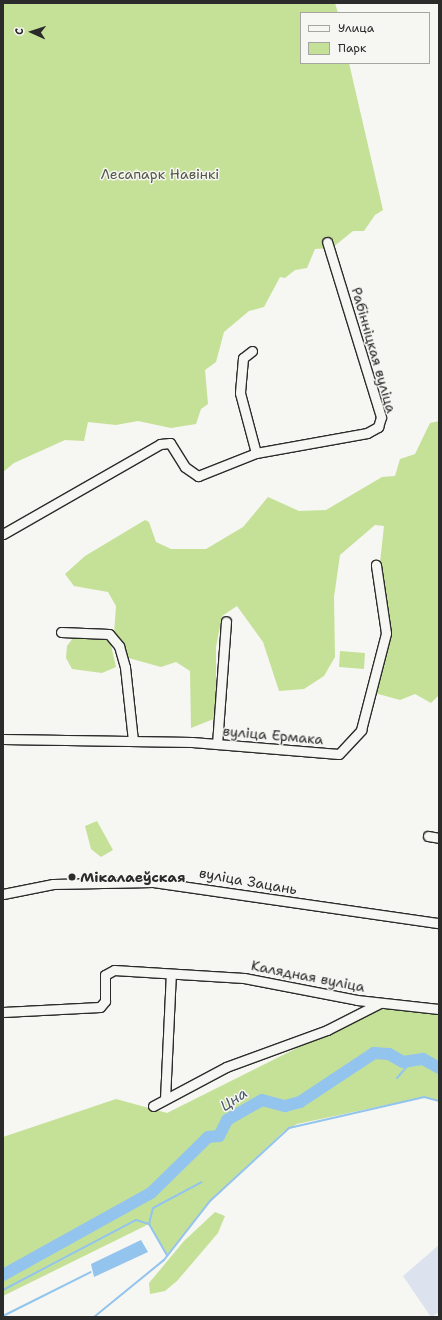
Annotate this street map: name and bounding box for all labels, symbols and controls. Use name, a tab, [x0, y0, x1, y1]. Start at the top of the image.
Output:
north arrow	[12, 12, 52, 52]
legend	[300, 12, 430, 64]
text: Улица	[338, 20, 374, 36]
text: С	[12, 28, 27, 35]
text: Парк	[338, 40, 366, 56]
park label: Лесапарк Навінкі	[101, 166, 219, 182]
street label: Рабінніцкая вуліца	[348, 285, 400, 415]
street label: вуліца Ермака	[222, 722, 324, 748]
street label: вуліца Зацань	[198, 864, 298, 898]
place label: Мікалаеўская	[80, 869, 185, 885]
marker: Мікалаеўская	[67, 872, 77, 882]
street label: Калядная вуліца	[250, 957, 366, 995]
water label: Цна	[217, 1084, 251, 1116]

